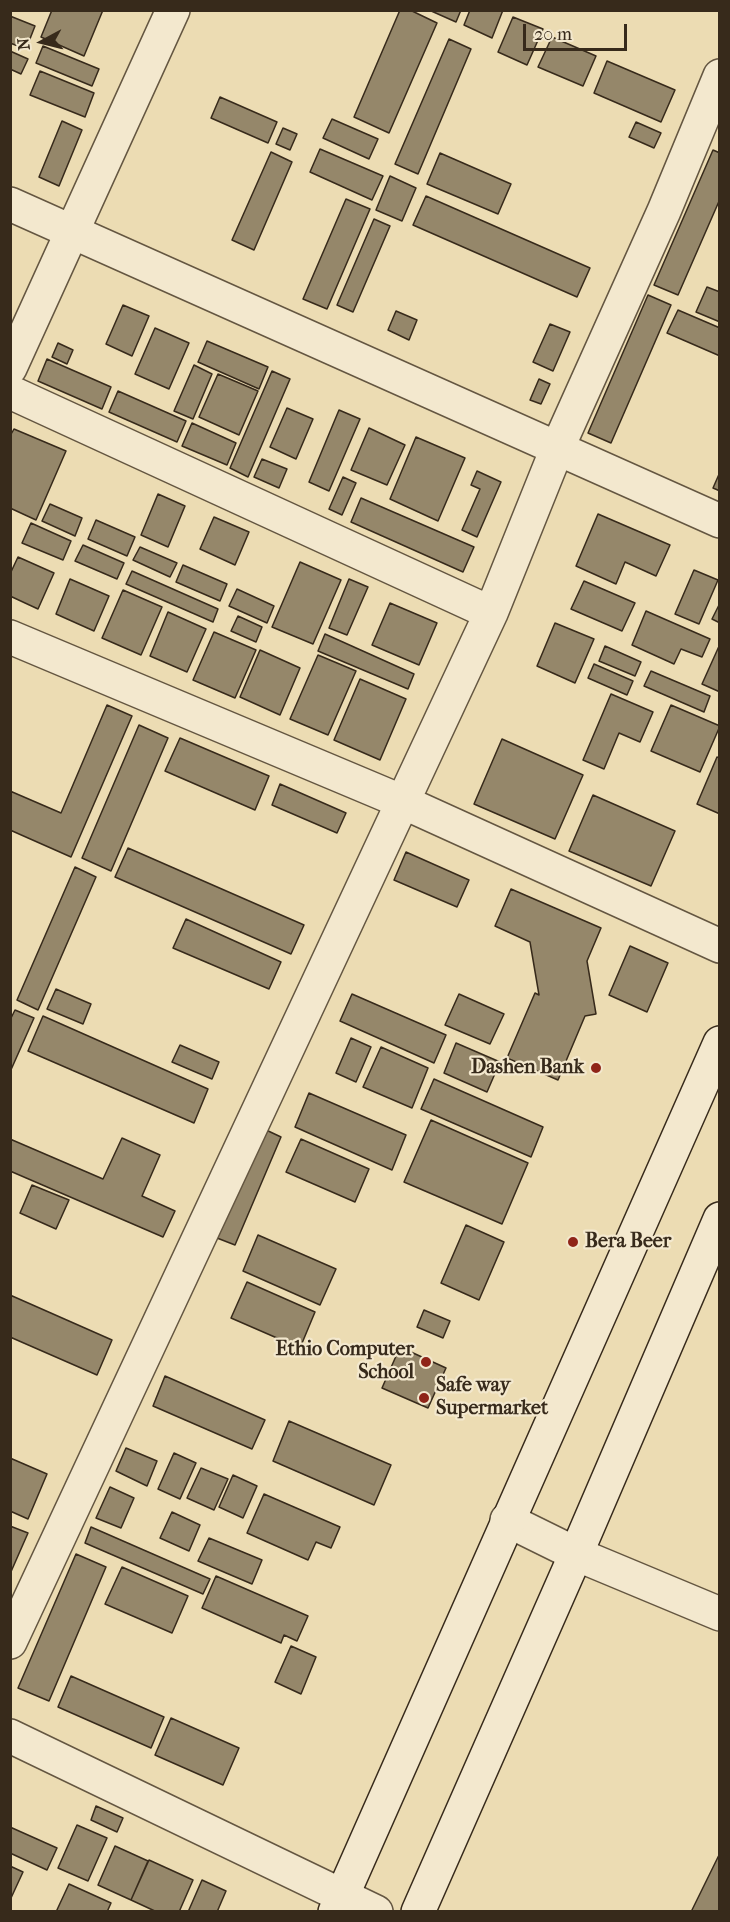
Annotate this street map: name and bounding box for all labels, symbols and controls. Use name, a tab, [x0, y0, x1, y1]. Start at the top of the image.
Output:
north arrow	[12, 12, 72, 72]
scale bar	[526, 12, 630, 50]
text: 20 m	[534, 24, 572, 45]
text: N	[13, 37, 34, 51]
place label: Dashen Bank	[471, 1056, 584, 1080]
marker: Dashen Bank	[589, 1061, 603, 1075]
place label: Bera Beer	[585, 1230, 671, 1254]
marker: Bera Beer	[566, 1235, 580, 1249]
place label: Ethio Computer School	[276, 1338, 414, 1385]
marker: Ethio Computer School	[419, 1355, 433, 1369]
place label: Safe way Supermarket	[436, 1374, 548, 1421]
marker: Safe way Supermarket	[417, 1391, 431, 1405]

